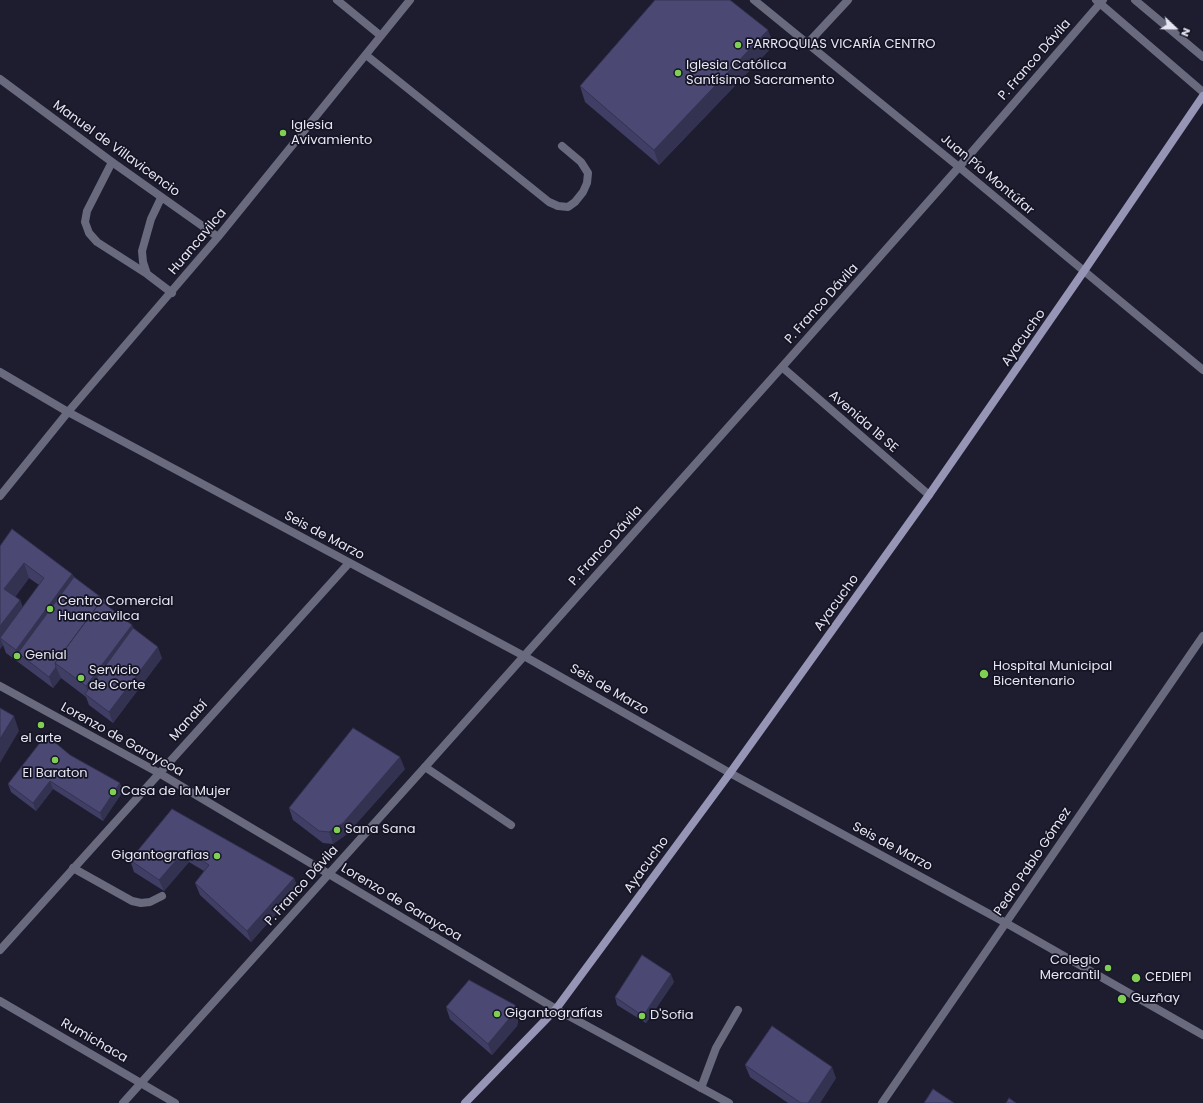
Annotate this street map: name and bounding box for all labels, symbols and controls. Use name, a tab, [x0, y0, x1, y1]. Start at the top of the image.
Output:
north arrow	[1155, 8, 1195, 48]
street label: P. Franco Dávila	[996, 16, 1074, 104]
text: N	[1177, 26, 1195, 39]
place label: PARROQUIAS VICARÍA CENTRO	[746, 37, 936, 53]
marker: PARROQUIAS VICARÍA CENTRO	[733, 40, 743, 50]
place label: Iglesia Católica Santísimo Sacramento	[686, 58, 835, 89]
marker: Iglesia Católica Santísimo Sacramento	[673, 68, 683, 78]
street label: Manuel de Villavicencio	[50, 98, 182, 200]
place label: Iglesia Avivamiento	[291, 118, 372, 149]
marker: Iglesia Avivamiento	[278, 128, 288, 138]
street label: Juan Pío Montúfar	[937, 131, 1037, 219]
street label: Huancavilca	[166, 206, 230, 278]
street label: P. Franco Dávila	[782, 261, 862, 347]
street label: Ayacucho	[999, 307, 1049, 369]
street label: Avenida 1B SE	[825, 388, 901, 456]
street label: P. Franco Dávila	[566, 503, 646, 589]
street label: Seis de Marzo	[281, 508, 367, 564]
street label: Ayacucho	[811, 572, 863, 634]
place label: Centro Comercial Huancavilca	[58, 594, 174, 625]
marker: Centro Comercial Huancavilca	[45, 604, 55, 614]
place label: Genial	[25, 648, 67, 664]
marker: Genial	[12, 651, 22, 661]
place label: Hospital Municipal Bicentenario	[993, 659, 1112, 690]
street label: Seis de Marzo	[567, 661, 651, 719]
place label: Servicio de Corte	[89, 663, 145, 694]
marker: Hospital Municipal Bicentenario	[978, 668, 990, 680]
marker: Servicio de Corte	[76, 673, 86, 683]
street label: Manabí	[167, 698, 211, 744]
street label: Lorenzo de Garaycoa	[58, 700, 186, 780]
marker: el arte	[36, 720, 46, 730]
place label: el arte	[20, 731, 62, 747]
marker: El Baraton	[50, 755, 60, 765]
place label: El Baraton	[22, 766, 88, 782]
place label: Casa de la Mujer	[121, 784, 230, 800]
marker: Casa de la Mujer	[108, 787, 118, 797]
street label: Pedro Pablo Gómez	[991, 805, 1075, 919]
street label: Seis de Marzo	[849, 819, 935, 875]
place label: Sana Sana	[345, 822, 416, 838]
marker: Sana Sana	[332, 825, 342, 835]
street label: Ayacucho	[621, 834, 673, 896]
street label: P. Franco Dávila	[262, 843, 342, 929]
place label: Gigantografias	[111, 848, 209, 864]
marker: Gigantografias	[212, 851, 222, 861]
street label: Lorenzo de Garaycoa	[338, 861, 464, 945]
place label: Colegio Mercantil	[1040, 953, 1100, 984]
marker: Colegio Mercantil	[1103, 963, 1113, 973]
place label: CEDIEPI	[1145, 970, 1191, 986]
marker: CEDIEPI	[1130, 972, 1142, 984]
place label: Guzñay	[1131, 991, 1180, 1007]
marker: Guzñay	[1116, 993, 1128, 1005]
place label: Gigantografías	[505, 1006, 603, 1022]
place label: D'Sofia	[650, 1008, 693, 1024]
marker: Gigantografías	[492, 1009, 502, 1019]
marker: D'Sofia	[637, 1011, 647, 1021]
street label: Rumichaca	[58, 1016, 130, 1066]

